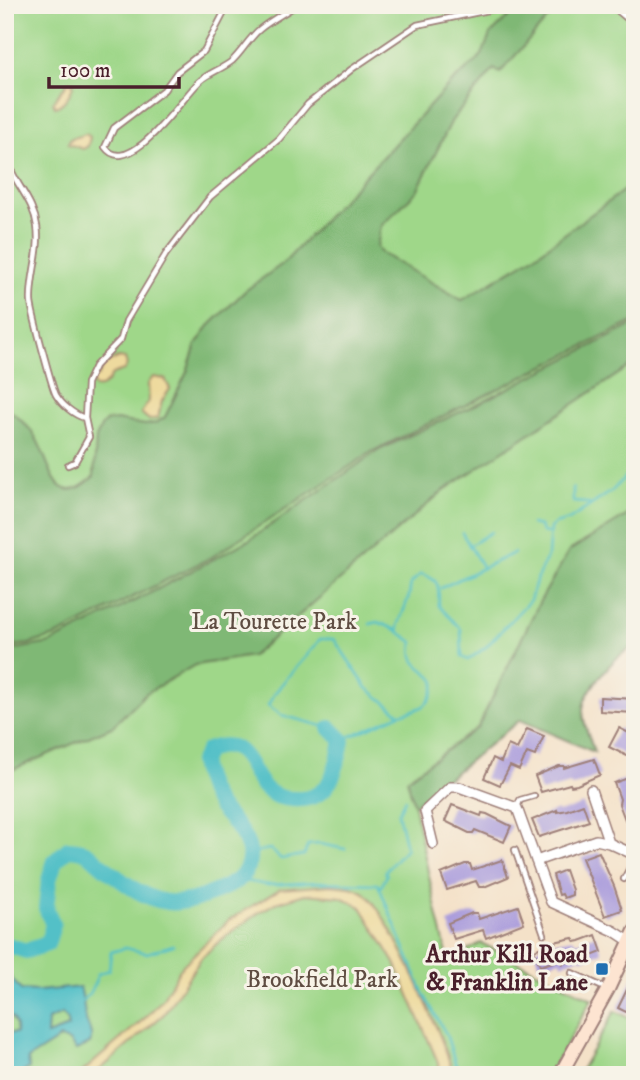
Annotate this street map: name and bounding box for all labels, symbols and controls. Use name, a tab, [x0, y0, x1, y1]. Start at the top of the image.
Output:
scale bar	[49, 46, 178, 90]
text: 100 m	[60, 58, 111, 84]
park label: La Tourette Park	[191, 607, 357, 637]
place label: Arthur Kill Road & Franklin Lane	[425, 940, 589, 998]
marker: Arthur Kill Road & Franklin Lane	[594, 961, 610, 977]
park label: Brookfield Park	[246, 965, 398, 995]

